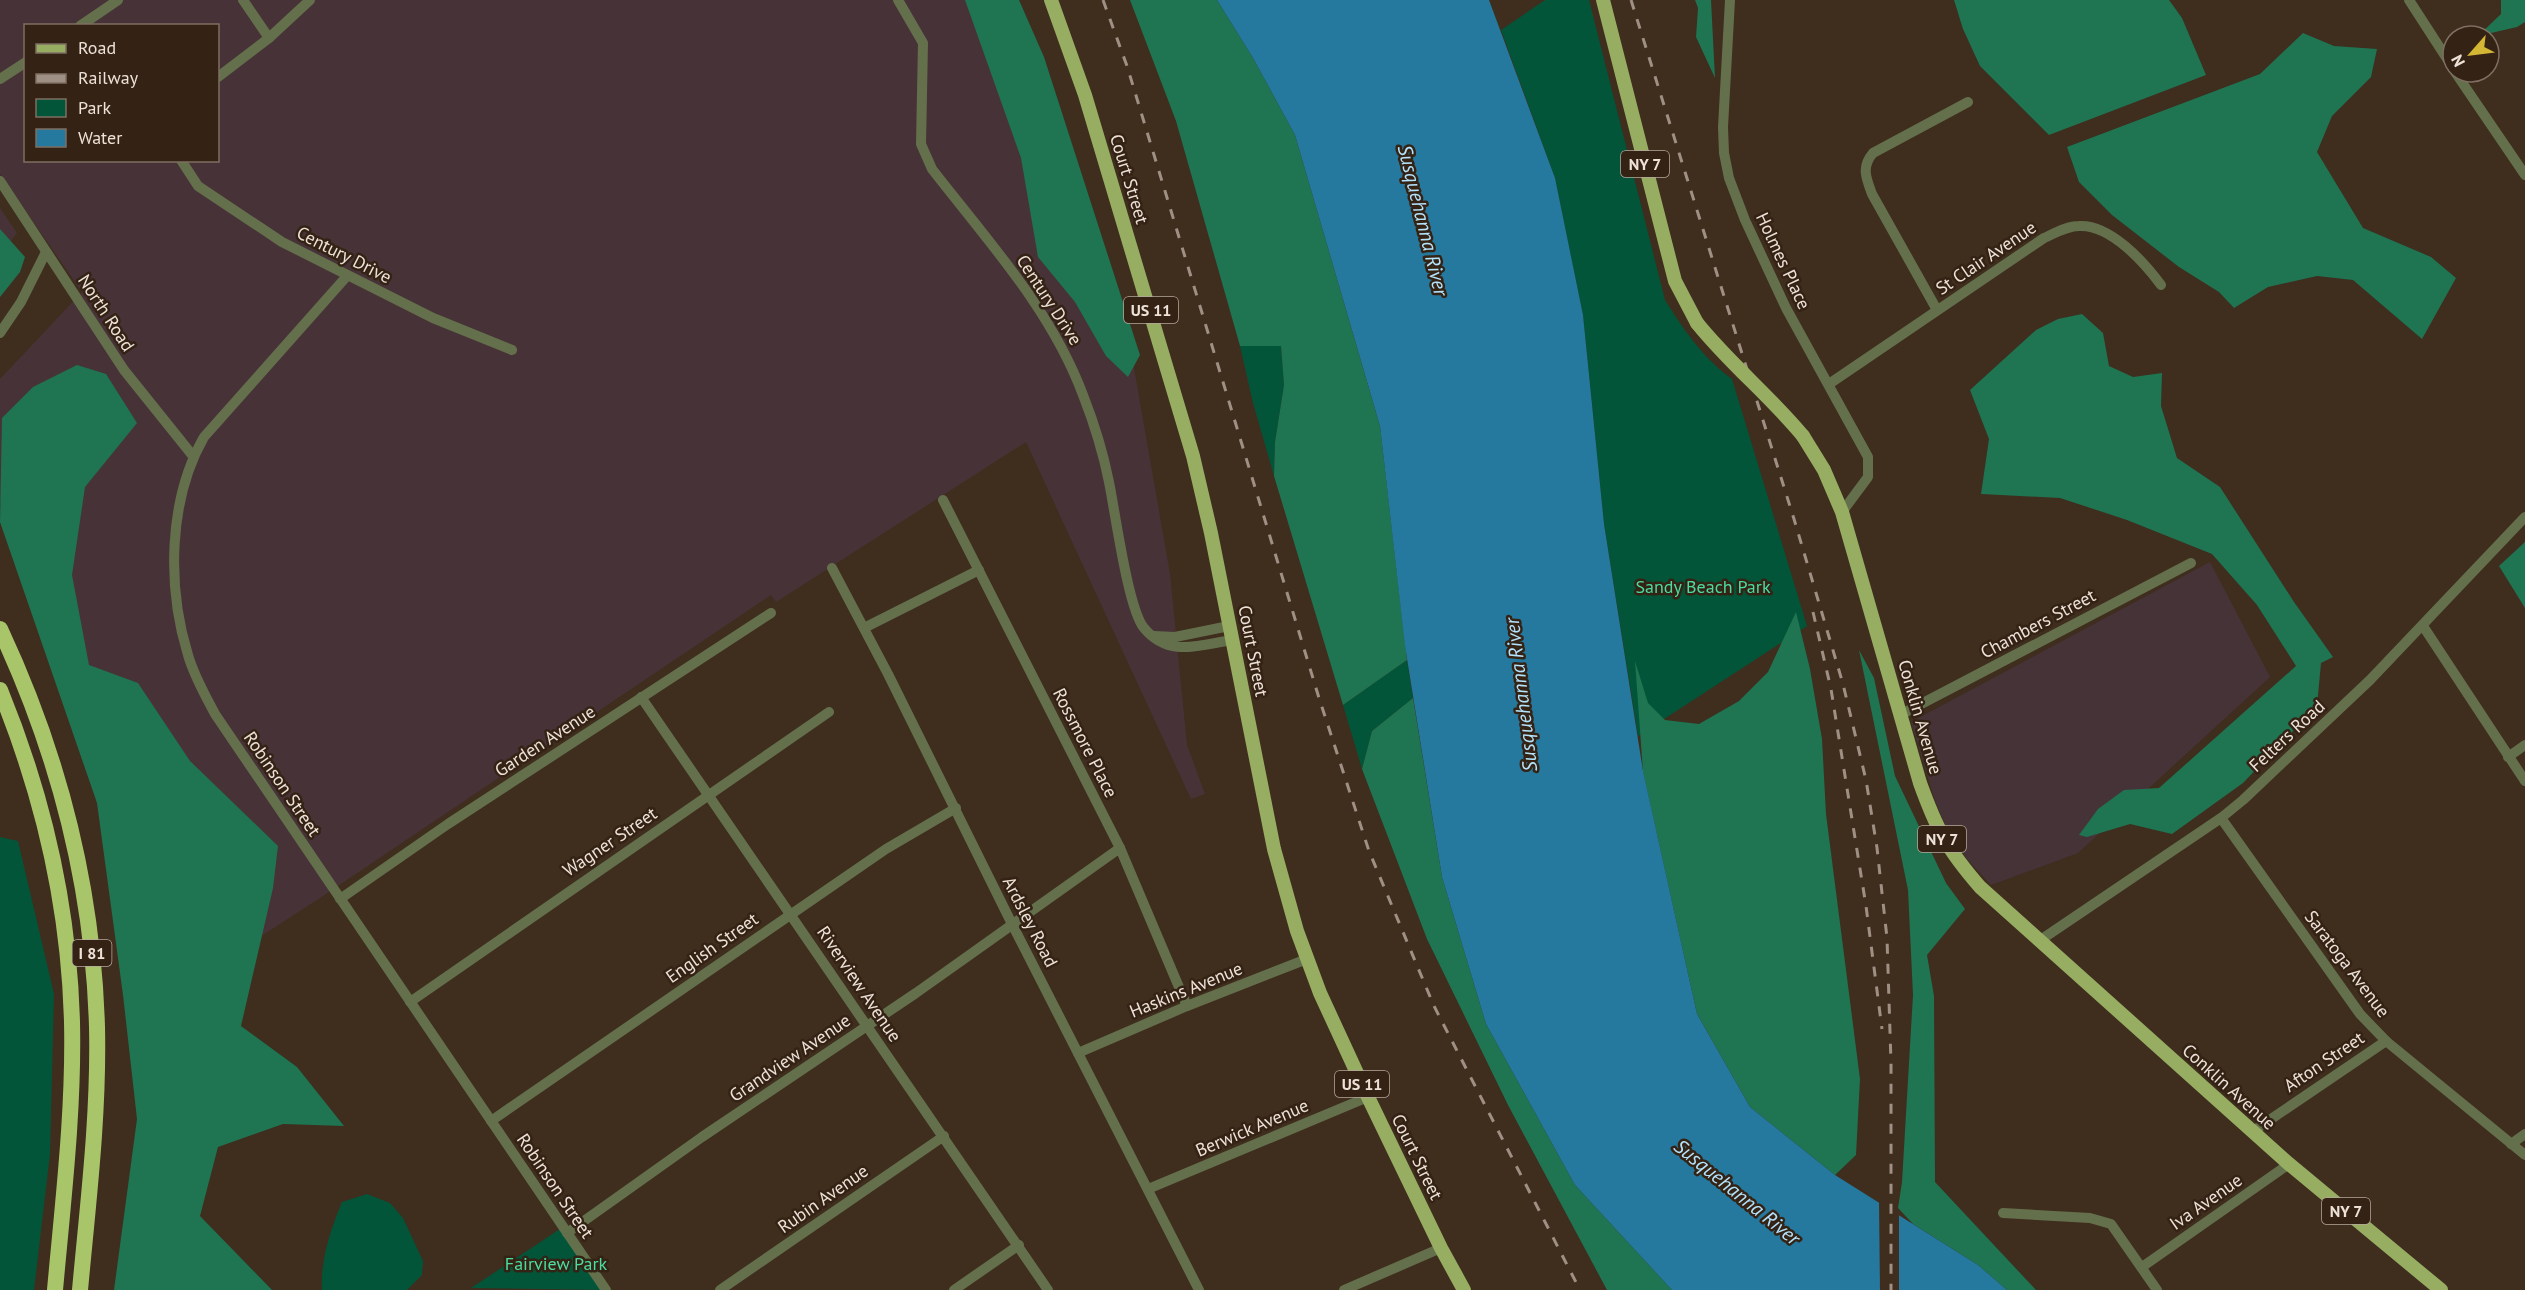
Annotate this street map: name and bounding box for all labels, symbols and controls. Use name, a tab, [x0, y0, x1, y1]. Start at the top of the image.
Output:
legend	[24, 24, 219, 162]
north arrow	[2441, 24, 2501, 84]
text: Road	[78, 36, 116, 59]
text: N	[2446, 52, 2469, 70]
text: Railway	[78, 66, 139, 89]
text: Park	[78, 96, 111, 119]
text: Water	[78, 126, 122, 149]
street label: Court Street	[1105, 131, 1154, 226]
water label: Susquehanna River	[1392, 142, 1455, 300]
road number: NY 7	[1621, 151, 1669, 177]
street label: Holmes Place	[1751, 209, 1816, 313]
street label: St Clair Avenue	[1931, 216, 2040, 300]
street label: Century Drive	[293, 221, 396, 288]
street label: Century Drive	[1012, 250, 1087, 349]
street label: North Road	[73, 270, 140, 356]
road number: US 11	[1124, 297, 1178, 323]
park label: Sandy Beach Park	[1635, 575, 1771, 598]
street label: Chambers Street	[1976, 584, 2099, 664]
street label: Court Street	[1233, 603, 1274, 699]
water label: Susquehanna River	[1498, 615, 1543, 773]
street label: Conklin Avenue	[1893, 657, 1948, 777]
street label: Rossmore Place	[1048, 684, 1123, 801]
street label: Felters Road	[2244, 695, 2329, 777]
street label: Garden Avenue	[490, 700, 599, 782]
street label: Robinson Street	[239, 727, 326, 841]
street label: Wagner Street	[558, 802, 661, 881]
road number: NY 7	[1918, 826, 1966, 852]
street label: Ardsley Road	[998, 873, 1063, 971]
street label: Saratoga Avenue	[2300, 906, 2395, 1022]
street label: English Street	[661, 907, 762, 988]
street label: Riverview Avenue	[812, 921, 907, 1046]
road number: I 81	[72, 940, 112, 966]
street label: Haskins Avenue	[1126, 956, 1246, 1023]
street label: Grandview Avenue	[725, 1009, 855, 1107]
street label: Afton Street	[2279, 1026, 2368, 1097]
street label: Conklin Avenue	[2178, 1039, 2281, 1135]
road number: US 11	[1335, 1071, 1389, 1097]
street label: Berwick Avenue	[1192, 1093, 1312, 1162]
street label: Court Street	[1387, 1110, 1448, 1203]
street label: Robinson Street	[512, 1129, 599, 1243]
water label: Susquehanna River	[1669, 1133, 1806, 1252]
street label: Rubin Avenue	[773, 1159, 872, 1238]
street label: Iva Avenue	[2165, 1168, 2246, 1235]
road number: NY 7	[2322, 1198, 2370, 1224]
park label: Fairview Park	[505, 1252, 608, 1275]

